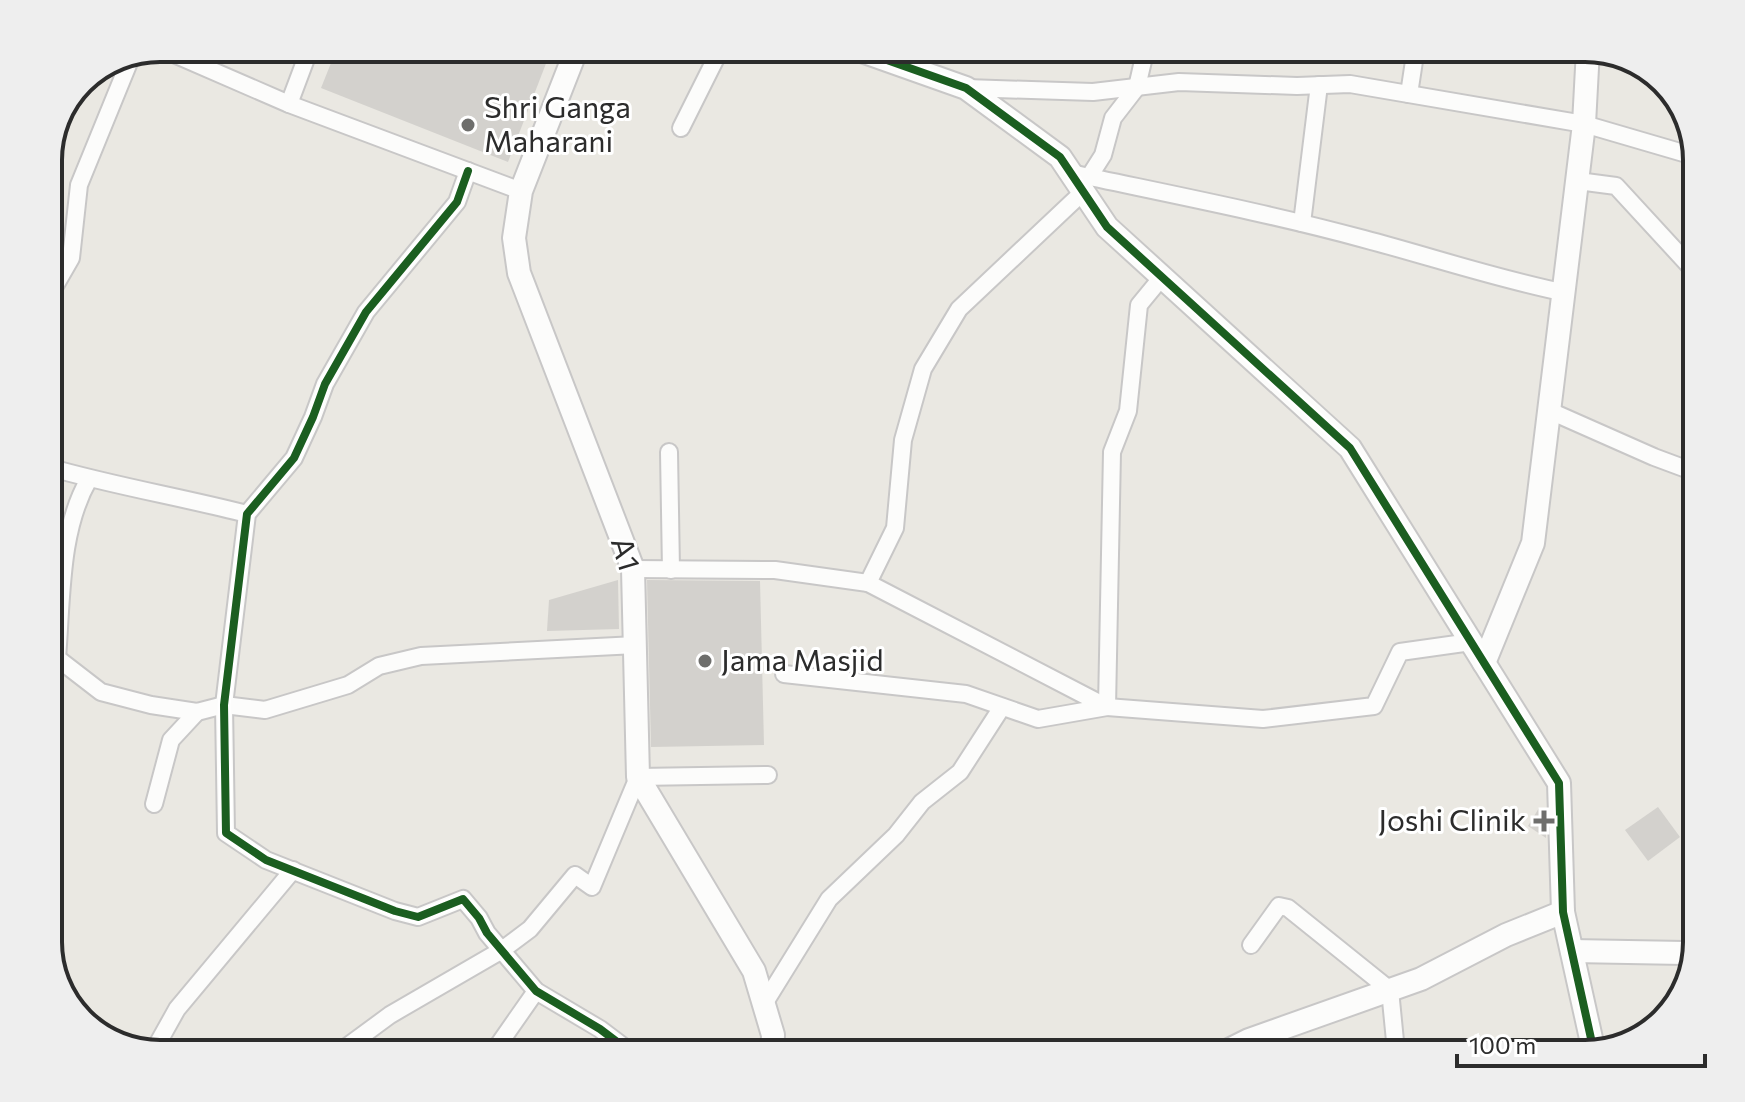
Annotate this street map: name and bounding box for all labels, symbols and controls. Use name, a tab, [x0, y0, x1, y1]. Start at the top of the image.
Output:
place label: Shri Ganga Maharani	[484, 87, 631, 158]
marker: Shri Ganga Maharani	[459, 116, 477, 134]
street label: A1	[605, 532, 650, 575]
place label: Jama Masjid	[721, 640, 883, 677]
marker: Jama Masjid	[696, 652, 714, 670]
place label: Joshi Clinik	[1378, 800, 1526, 837]
marker: Joshi Clinik	[1533, 810, 1555, 832]
scale bar	[1457, 1018, 1705, 1068]
text: 100 m	[1469, 1030, 1536, 1059]

